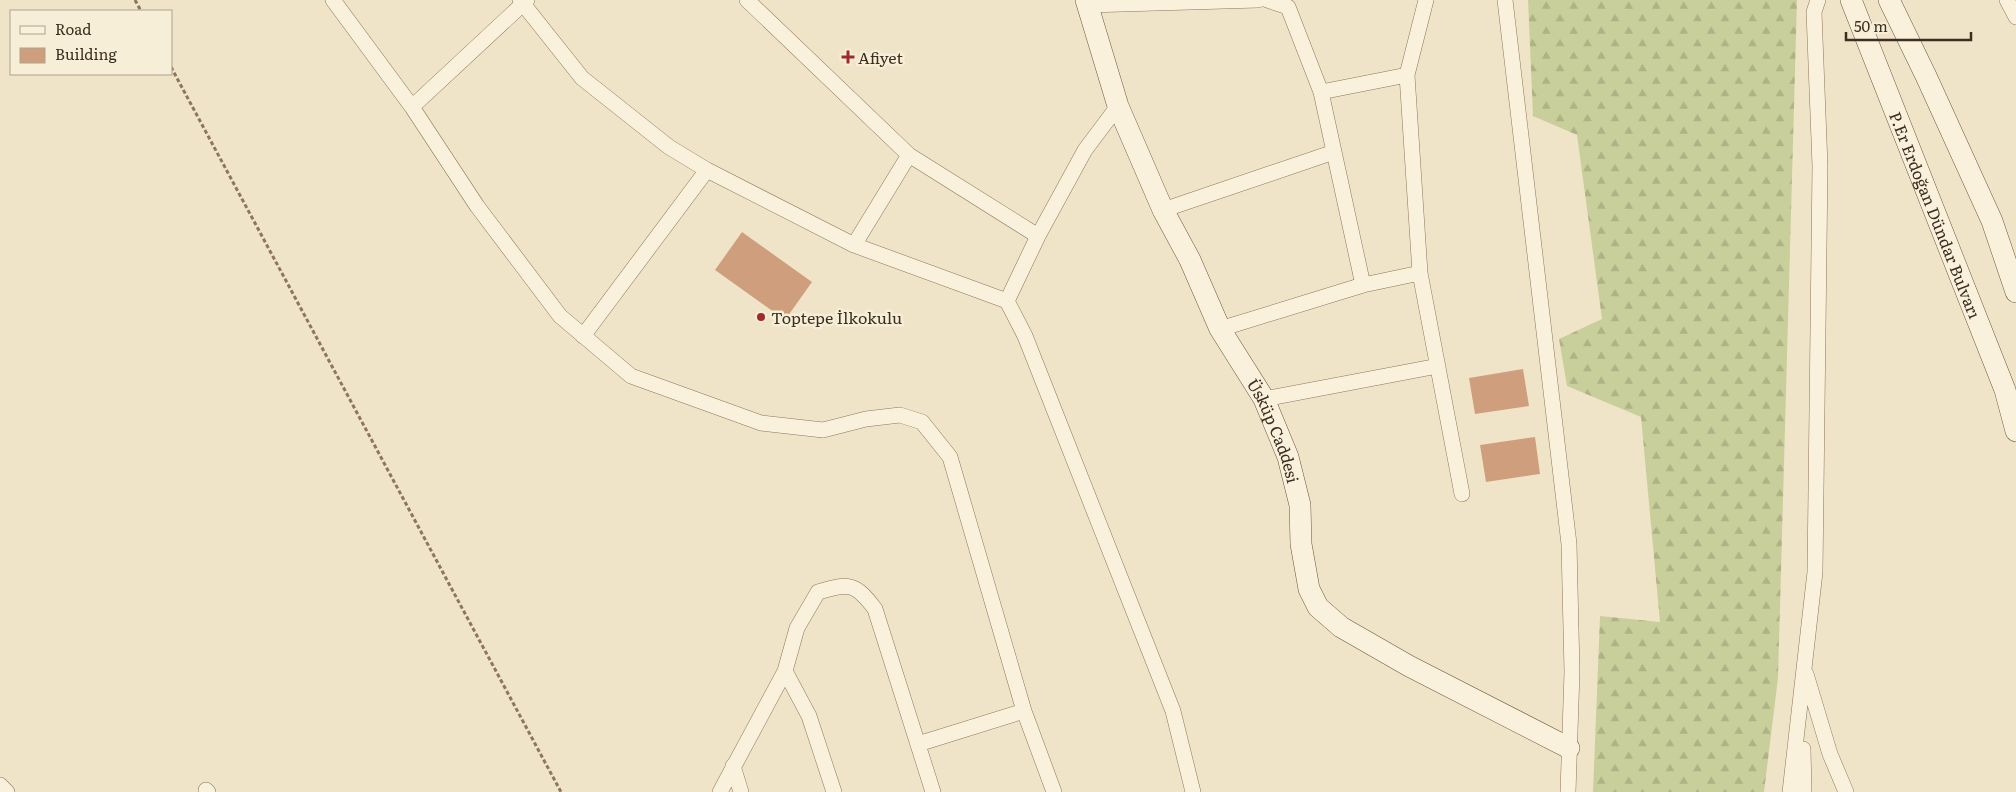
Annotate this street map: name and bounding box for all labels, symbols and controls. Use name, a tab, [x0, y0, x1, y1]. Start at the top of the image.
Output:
legend	[10, 10, 172, 75]
scale bar	[1846, 10, 1971, 42]
text: 50 m	[1854, 14, 1888, 37]
text: Road	[55, 17, 91, 40]
text: Building	[55, 42, 117, 65]
place label: Afiyet	[858, 45, 903, 69]
marker: Afiyet	[842, 51, 854, 63]
street label: P.Er Erdoğan Dündar Bulvarı	[1884, 108, 1988, 322]
place label: Toptepe İlkokulu	[771, 305, 902, 329]
marker: Toptepe İlkokulu	[755, 311, 767, 323]
street label: Üsküp Caddesi	[1242, 373, 1306, 486]

